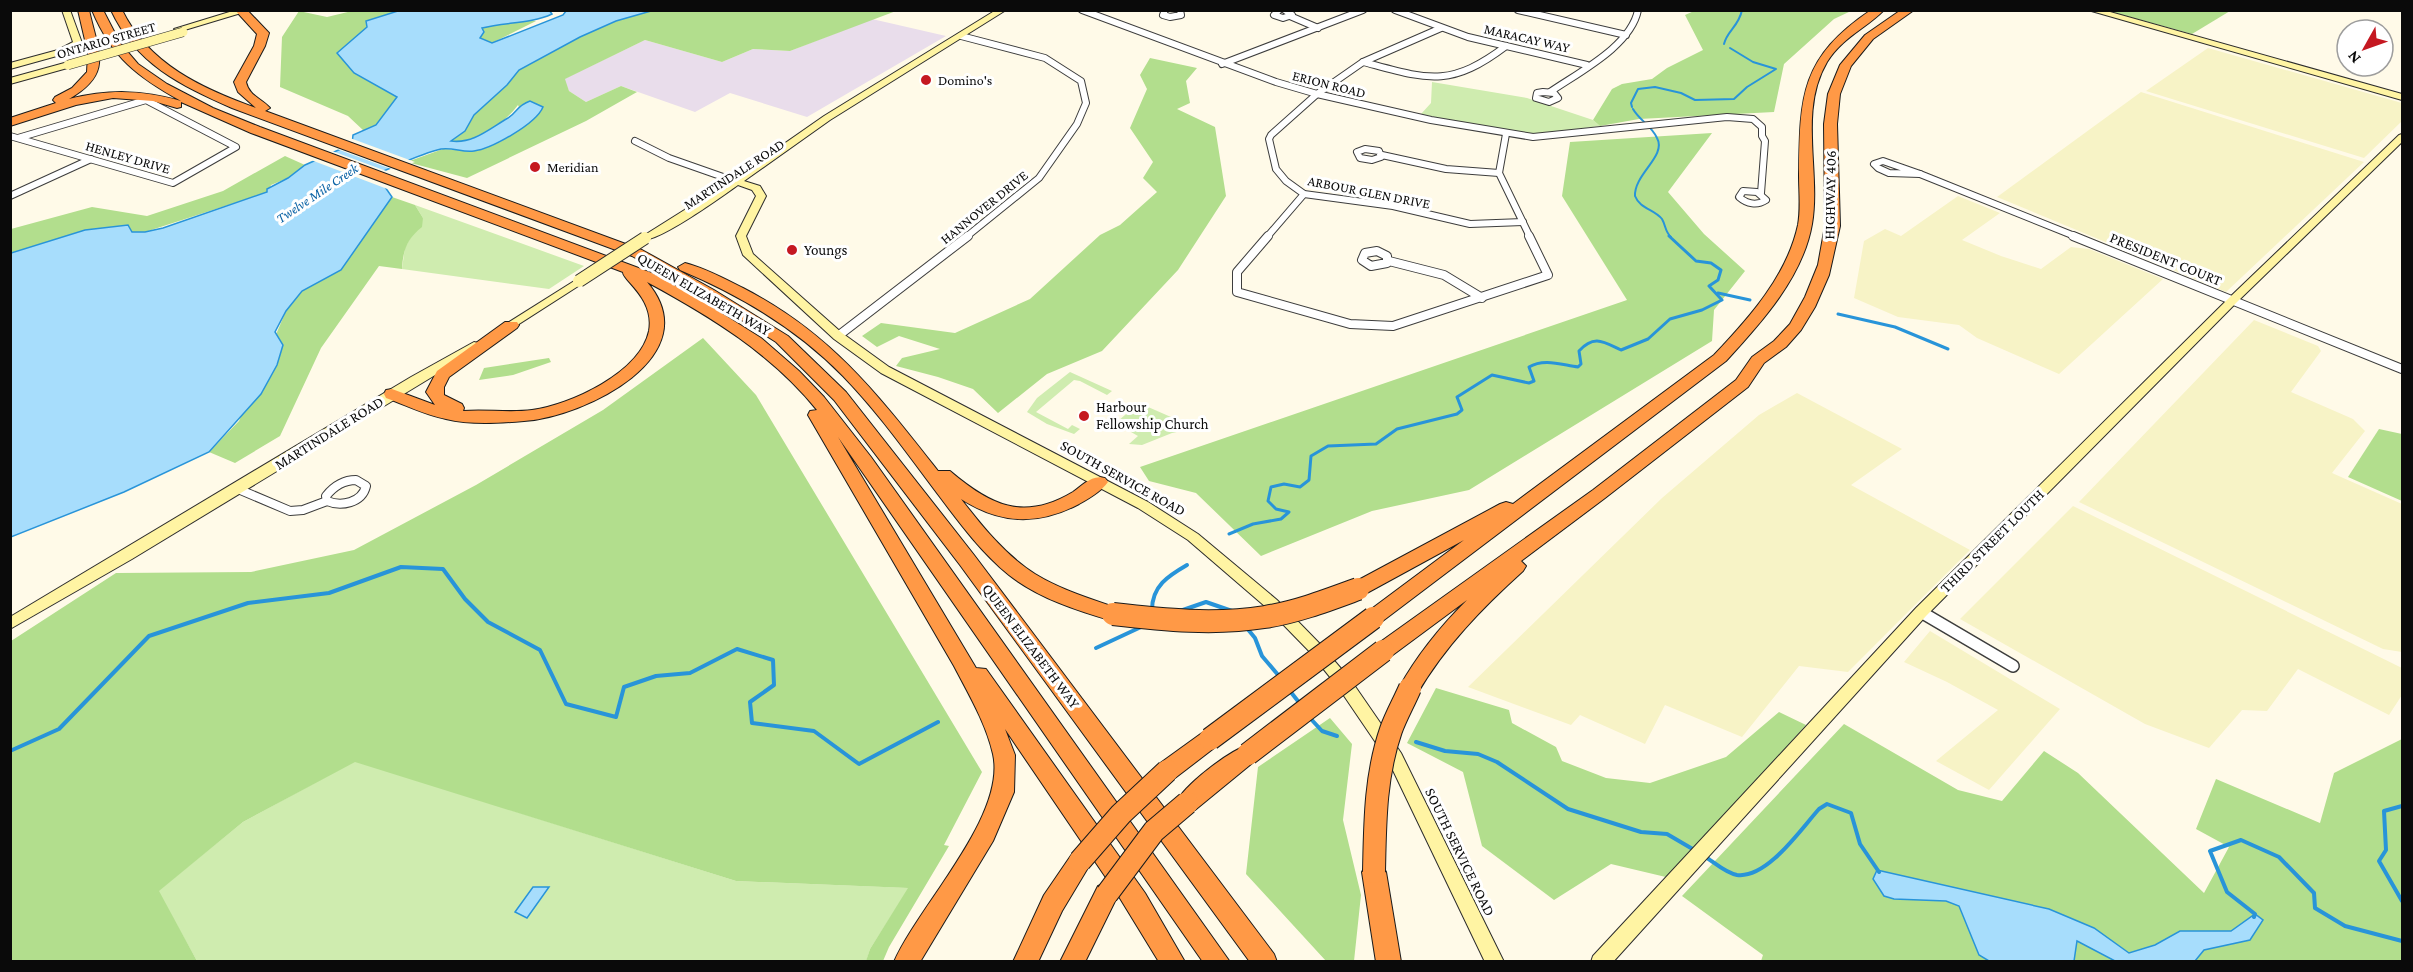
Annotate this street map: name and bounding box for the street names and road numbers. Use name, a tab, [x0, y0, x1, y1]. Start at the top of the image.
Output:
street label: ONTARIO STREET	[55, 18, 158, 62]
street label: MARACAY WAY	[1483, 20, 1572, 56]
street label: ERION ROAD	[1291, 67, 1367, 101]
street label: MARTINDALE ROAD	[681, 136, 787, 212]
street label: HENLEY DRIVE	[84, 137, 173, 177]
street label: HIGHWAY 406	[1821, 150, 1839, 240]
street label: HANNOVER DRIVE	[937, 167, 1031, 247]
street label: ARBOUR GLEN DRIVE	[1306, 172, 1432, 212]
street label: PRESIDENT COURT	[2108, 229, 2224, 289]
street label: QUEEN ELIZABETH WAY	[634, 249, 774, 339]
street label: MARTINDALE ROAD	[272, 393, 386, 473]
street label: SOUTH SERVICE ROAD	[1058, 437, 1188, 519]
street label: THIRD STREET LOUTH	[1937, 486, 2047, 596]
street label: QUEEN ELIZABETH WAY	[979, 581, 1083, 711]
street label: SOUTH SERVICE ROAD	[1422, 785, 1498, 919]

